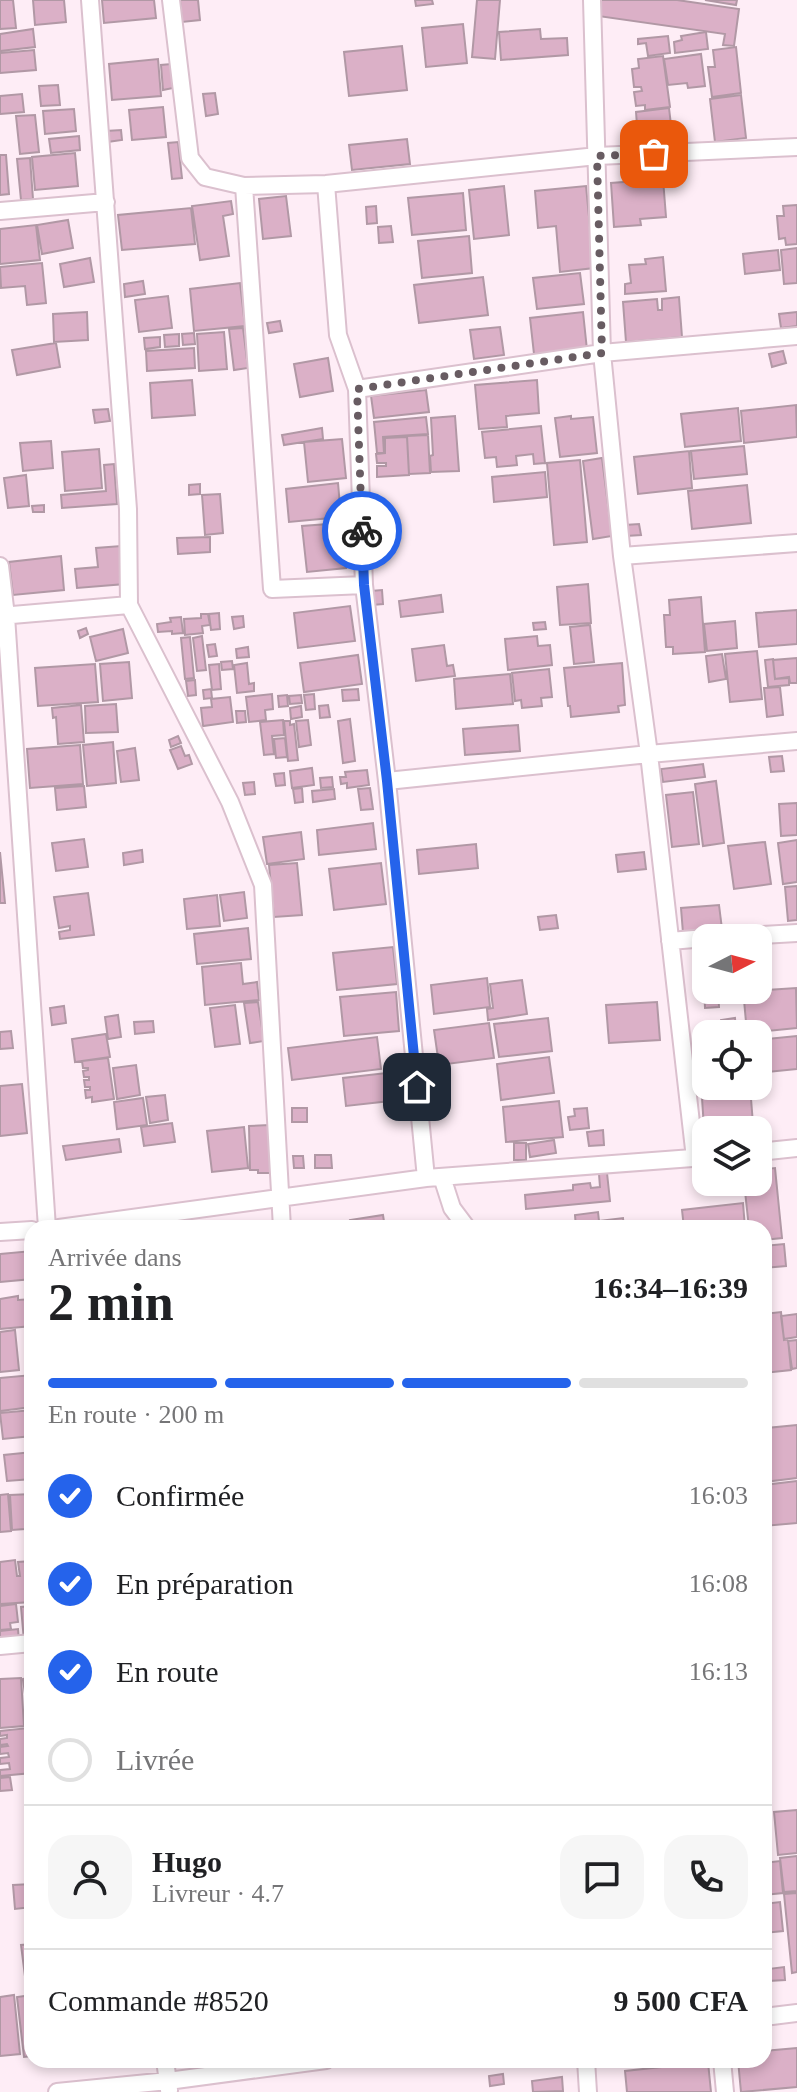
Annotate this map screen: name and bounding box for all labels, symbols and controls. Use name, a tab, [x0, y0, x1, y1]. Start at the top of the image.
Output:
pin	[620, 120, 688, 188]
icon: bag	[632, 132, 676, 176]
courier	[322, 491, 402, 571]
icon: bike	[340, 509, 384, 553]
north arrow	[692, 924, 772, 1004]
map controls	[692, 924, 772, 1196]
button: locate	[692, 1020, 772, 1100]
pin	[383, 1053, 451, 1121]
icon: home	[395, 1065, 439, 1109]
button: layers	[692, 1116, 772, 1196]
text: Arrivée dans	[48, 1243, 182, 1272]
text: 16:34–16:39	[593, 1271, 748, 1304]
text: 2 min	[48, 1274, 174, 1331]
text: En route · 200 m	[48, 1400, 224, 1429]
icon: check	[48, 1474, 92, 1518]
text: Confirmée	[116, 1479, 244, 1512]
text: 16:03	[689, 1481, 748, 1510]
icon: check	[48, 1562, 92, 1606]
text: En préparation	[116, 1567, 293, 1600]
text: 16:08	[689, 1569, 748, 1598]
icon: check	[48, 1650, 92, 1694]
text: En route	[116, 1655, 218, 1688]
text: 16:13	[689, 1657, 748, 1686]
text: Livrée	[116, 1743, 194, 1776]
button: person	[48, 1835, 132, 1919]
button: chat	[560, 1835, 644, 1919]
button: phone	[664, 1835, 748, 1919]
text: Hugo	[152, 1845, 222, 1878]
text: Livreur · 4.7	[152, 1879, 284, 1908]
text: Commande #8520	[48, 1984, 269, 2017]
text: 9 500 CFA	[614, 1984, 748, 2017]

